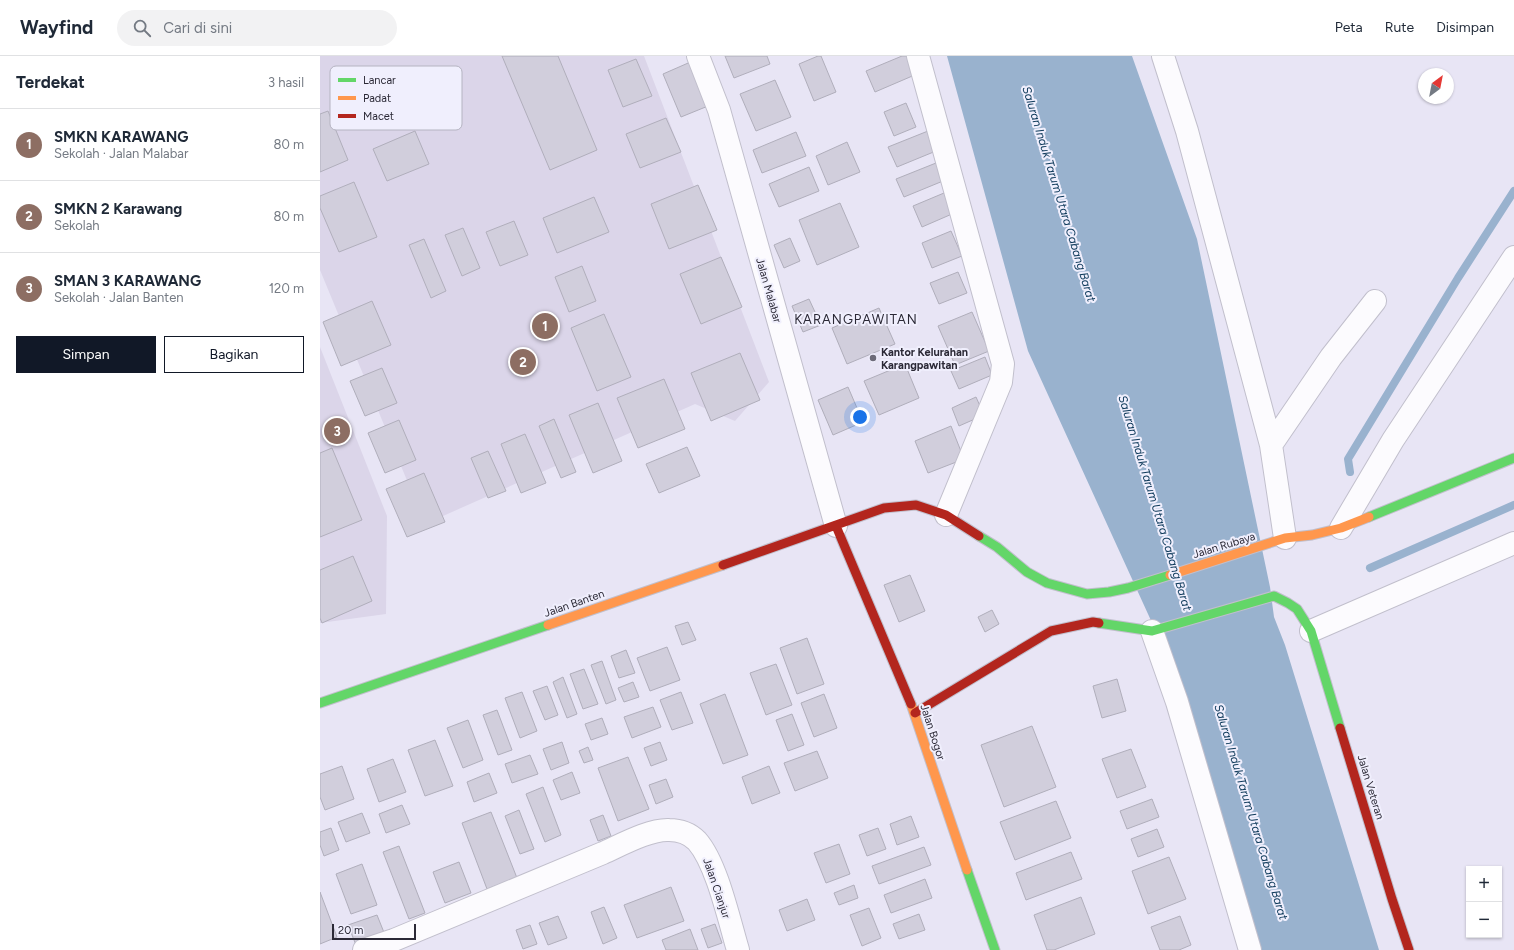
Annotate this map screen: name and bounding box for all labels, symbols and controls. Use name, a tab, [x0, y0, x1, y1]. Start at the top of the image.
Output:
search box	[117, 10, 397, 46]
text: Wayfind	[20, 16, 93, 39]
icon: search	[131, 17, 153, 39]
text: Cari di sini	[163, 19, 232, 37]
text: Peta	[1335, 19, 1363, 36]
text: Rute	[1385, 19, 1414, 36]
text: Disimpan	[1436, 19, 1494, 36]
legend	[330, 66, 462, 130]
north arrow	[1418, 68, 1454, 104]
text: Terdekat	[16, 72, 85, 92]
text: Lancar	[363, 74, 396, 87]
text: 3 hasil	[268, 75, 304, 90]
water label: Saluran Induk Tarum Utara Cabang Barat	[1019, 84, 1099, 304]
text: Padat	[363, 92, 391, 105]
text: Macet	[363, 110, 394, 123]
text: SMKN KARAWANG	[54, 128, 188, 146]
text: 1	[26, 137, 32, 152]
text: 80 m	[273, 137, 304, 152]
text: Sekolah · Jalan Malabar	[54, 146, 188, 161]
text: SMKN 2 Karawang	[54, 200, 182, 218]
text: 2	[25, 209, 33, 224]
text: 80 m	[273, 209, 304, 224]
text: Sekolah	[54, 218, 100, 233]
street label: Jalan Malabar	[753, 256, 784, 324]
text: SMAN 3 KARAWANG	[54, 272, 201, 290]
text: 3	[25, 281, 33, 296]
text: 120 m	[269, 281, 304, 296]
text: Sekolah · Jalan Banten	[54, 290, 184, 305]
pin: 1	[532, 311, 558, 341]
district label: KARANGPAWITAN	[794, 312, 918, 327]
button: Simpan	[16, 336, 156, 373]
button: Bagikan	[164, 336, 304, 373]
place label: Kantor Kelurahan Karangpawitan	[881, 346, 968, 372]
pin: 2	[510, 347, 536, 377]
marker: Kantor Kelurahan Karangpawitan	[868, 353, 878, 363]
water label: Saluran Induk Tarum Utara Cabang Barat	[1115, 393, 1195, 613]
your location	[850, 407, 870, 427]
pin: 3	[324, 416, 350, 446]
street label: Jalan Rubaya	[1191, 530, 1257, 561]
street label: Jalan Banten	[542, 587, 606, 620]
water label: Saluran Induk Tarum Utara Cabang Barat	[1211, 702, 1291, 922]
street label: Jalan Bogor	[917, 703, 948, 762]
street label: Jalan Veteran	[1355, 753, 1387, 821]
street label: Jalan Cianjur	[700, 856, 733, 920]
map controls	[1466, 866, 1502, 938]
button: +	[1466, 866, 1502, 902]
button: −	[1466, 902, 1502, 938]
scale bar	[332, 922, 416, 941]
text: 20 m	[338, 924, 363, 937]

